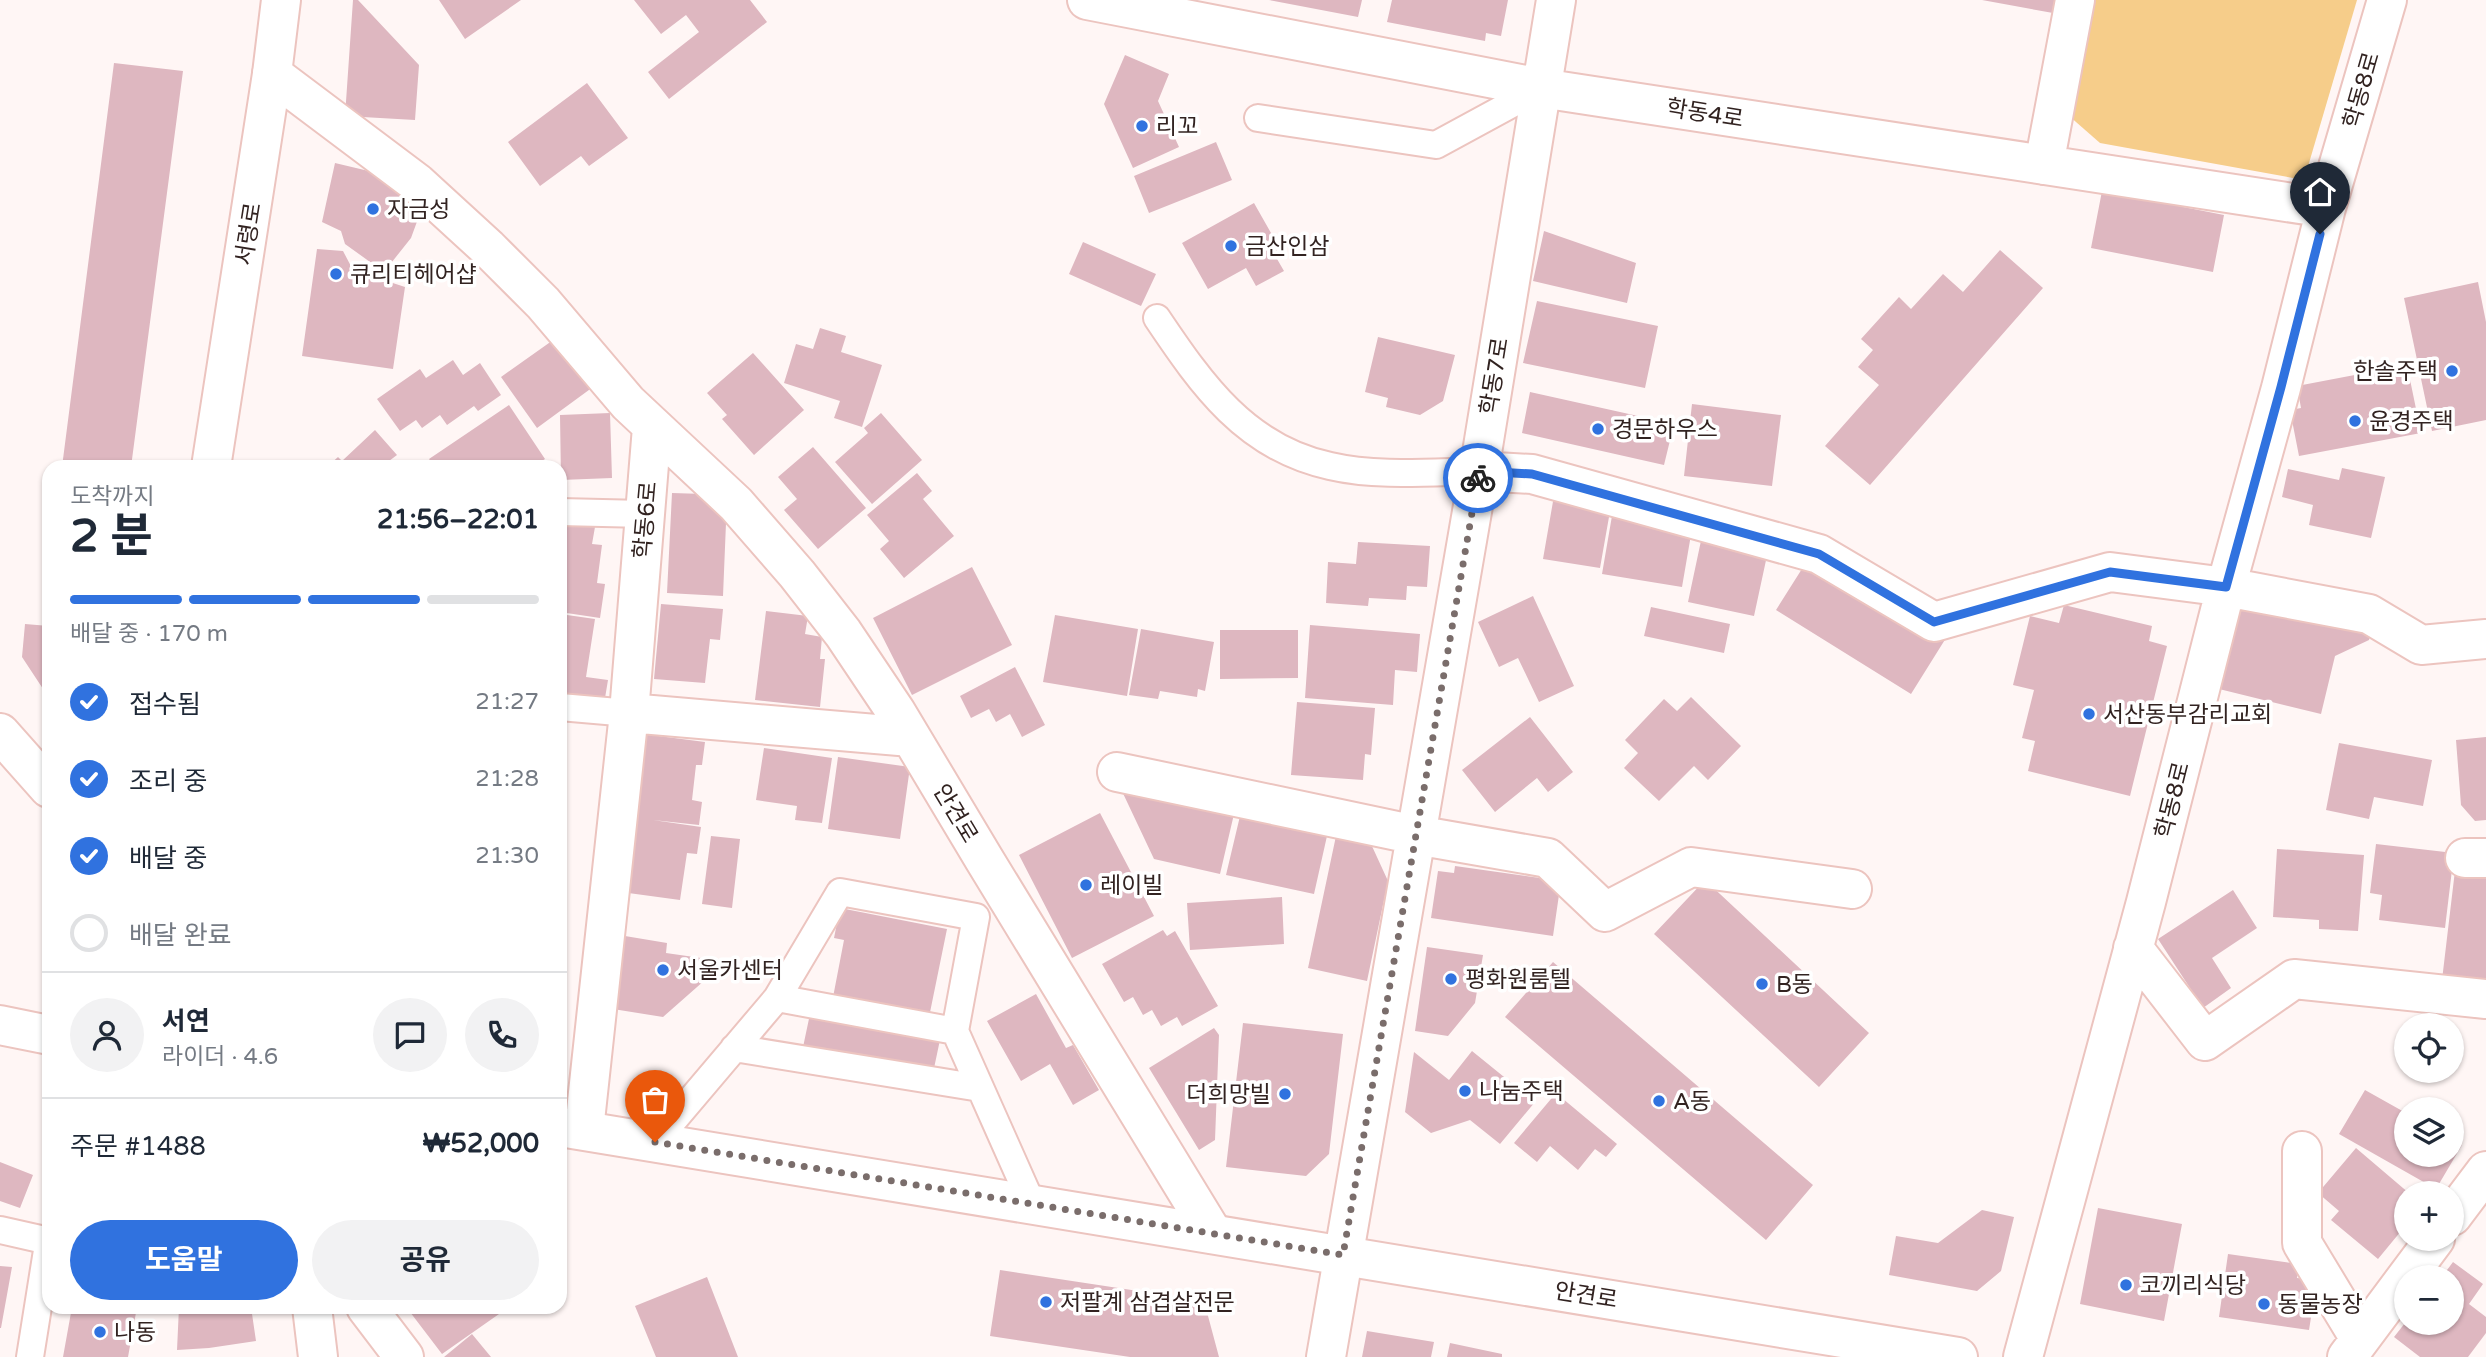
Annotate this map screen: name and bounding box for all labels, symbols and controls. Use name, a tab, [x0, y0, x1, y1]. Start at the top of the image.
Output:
street label: 학동8로	[2338, 49, 2386, 132]
street label: 학동4로	[1664, 94, 1746, 134]
place label: 리꼬	[1156, 113, 1198, 141]
marker: 리꼬	[1134, 118, 1150, 134]
pin	[2290, 162, 2350, 234]
icon: home	[2301, 173, 2339, 211]
place label: 자금성	[387, 196, 450, 224]
street label: 서령로	[230, 201, 268, 268]
marker: 자금성	[365, 201, 381, 217]
place label: 금산인삼	[1245, 233, 1330, 261]
marker: 금산인삼	[1223, 238, 1239, 254]
place label: 큐리티헤어샵	[350, 261, 477, 289]
marker: 큐리티헤어샵	[328, 266, 344, 282]
street label: 학동7로	[1475, 335, 1515, 417]
place label: 한솔주택	[2353, 358, 2438, 386]
marker: 한솔주택	[2444, 363, 2460, 379]
place label: 윤경주택	[2369, 408, 2454, 436]
marker: 윤경주택	[2347, 413, 2363, 429]
place label: 경문하우스	[1612, 416, 1718, 444]
marker: 경문하우스	[1590, 421, 1606, 437]
courier	[1443, 443, 1513, 513]
icon: bike	[1459, 459, 1497, 497]
street label: 학동6로	[629, 480, 663, 560]
text: 도착까지	[70, 483, 155, 511]
text: 21:56–22:01	[377, 504, 539, 535]
text: 2 분	[70, 509, 153, 564]
text: 배달 중 · 170 m	[70, 620, 228, 648]
icon: check	[70, 683, 108, 721]
text: 21:27	[475, 688, 539, 716]
text: 접수됨	[129, 689, 201, 720]
place label: 서산동부감리교회	[2103, 701, 2272, 729]
marker: 서산동부감리교회	[2081, 706, 2097, 722]
street label: 학동8로	[2150, 759, 2196, 841]
icon: check	[70, 760, 108, 798]
text: 21:28	[475, 765, 539, 793]
text: 조리 중	[129, 766, 208, 797]
street label: 안견로	[927, 779, 983, 848]
icon: check	[70, 837, 108, 875]
text: 21:30	[475, 842, 539, 870]
text: 배달 중	[129, 843, 208, 874]
place label: 레이빌	[1100, 872, 1163, 900]
marker: 레이빌	[1078, 877, 1094, 893]
text: 배달 완료	[129, 920, 231, 951]
place label: 서울카센터	[677, 957, 783, 985]
marker: 서울카센터	[655, 962, 671, 978]
place label: 평화원룸텔	[1465, 966, 1571, 994]
marker: 평화원룸텔	[1443, 971, 1459, 987]
place label: B동	[1776, 971, 1813, 999]
marker: B동	[1754, 976, 1770, 992]
button: person	[70, 998, 144, 1072]
button: chat	[373, 998, 447, 1072]
button: phone	[465, 998, 539, 1072]
text: 서연	[162, 1006, 210, 1037]
map controls	[2394, 1013, 2464, 1335]
button: locate	[2394, 1013, 2464, 1083]
text: 라이더 · 4.6	[162, 1043, 278, 1071]
pin	[625, 1070, 685, 1142]
place label: 나눔주택	[1479, 1078, 1564, 1106]
icon: bag	[636, 1081, 674, 1119]
place label: 더희망빌	[1186, 1081, 1271, 1109]
marker: 나눔주택	[1457, 1083, 1473, 1099]
marker: 더희망빌	[1277, 1086, 1293, 1102]
place label: A동	[1673, 1088, 1711, 1116]
marker: A동	[1651, 1093, 1667, 1109]
button: layers	[2394, 1097, 2464, 1167]
text: ₩52,000	[423, 1128, 539, 1159]
text: 주문 #1488	[70, 1131, 206, 1162]
button: +	[2394, 1181, 2464, 1251]
button: 도움말	[70, 1220, 298, 1300]
button: 공유	[312, 1220, 539, 1300]
button: −	[2394, 1265, 2464, 1335]
place label: 코끼리식당	[2140, 1272, 2246, 1300]
street label: 안견로	[1552, 1277, 1619, 1315]
marker: 코끼리식당	[2118, 1277, 2134, 1293]
place label: 저팔계 삼겹살전문	[1060, 1289, 1235, 1317]
place label: 동물농장	[2278, 1291, 2363, 1319]
marker: 저팔계 삼겹살전문	[1038, 1294, 1054, 1310]
marker: 동물농장	[2256, 1296, 2272, 1312]
place label: 나동	[114, 1319, 156, 1347]
marker: 나동	[92, 1324, 108, 1340]

